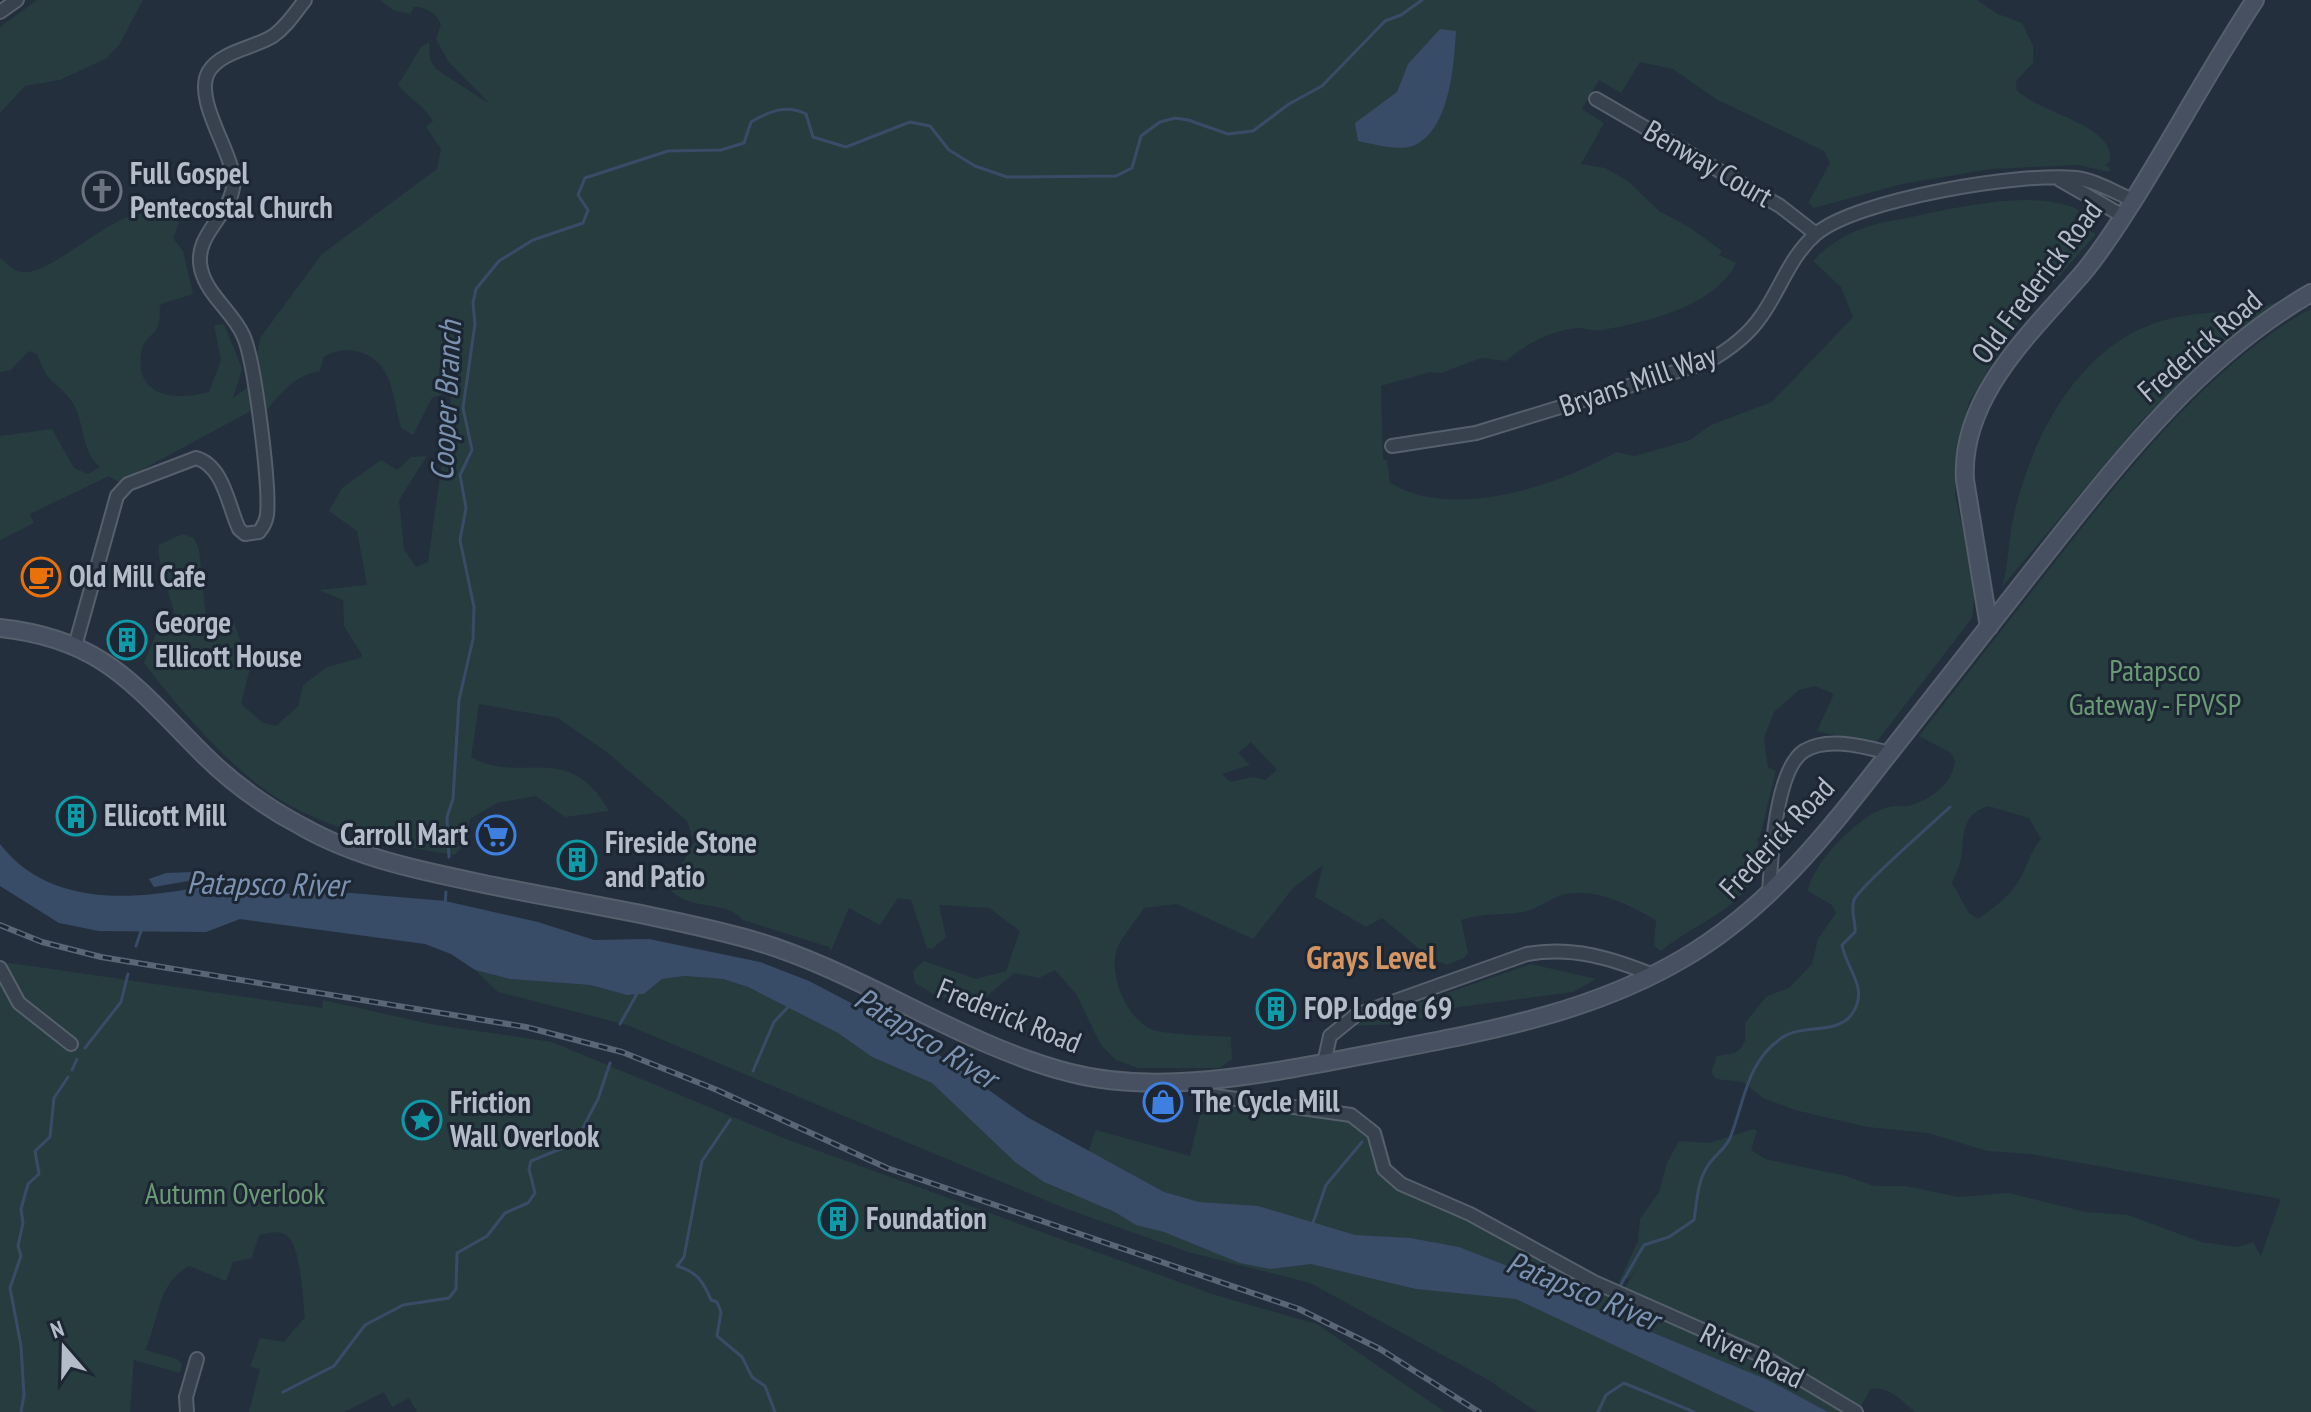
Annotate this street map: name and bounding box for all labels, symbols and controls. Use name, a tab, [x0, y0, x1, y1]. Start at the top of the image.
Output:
street label: Benway Court	[1637, 110, 1781, 216]
place label: Full Gospel Pentecostal Church	[130, 153, 333, 226]
church icon: Full Gospel Pentecostal Church	[81, 170, 123, 212]
street label: Old Frederick Road	[1962, 191, 2110, 371]
street label: Frederick Road	[2129, 280, 2269, 410]
water label: Cooper Branch	[420, 318, 470, 482]
street label: Bryans Mill Way	[1554, 334, 1722, 425]
cafe icon: Old Mill Cafe	[20, 556, 62, 598]
place label: Old Mill Cafe	[69, 556, 206, 595]
place label: George Ellicott House	[155, 602, 302, 675]
building icon: George Ellicott House	[106, 619, 148, 661]
park label: Patapsco Gateway - FPVSP	[2069, 650, 2241, 723]
street label: Frederick Road	[1710, 768, 1842, 906]
building icon: Ellicott Mill	[55, 795, 97, 837]
place label: Ellicott Mill	[104, 795, 227, 834]
place label: Carroll Mart	[340, 814, 468, 853]
supermarket icon: Carroll Mart	[475, 814, 517, 856]
place label: Fireside Stone and Patio	[605, 822, 757, 895]
building icon: Fireside Stone and Patio	[556, 839, 598, 881]
water label: Patapsco River	[186, 861, 352, 905]
district label: Grays Level	[1306, 936, 1436, 978]
street label: Frederick Road	[932, 968, 1087, 1061]
water label: Patapsco River	[847, 977, 1009, 1100]
building icon: FOP Lodge 69	[1255, 988, 1297, 1030]
place label: FOP Lodge 69	[1304, 988, 1452, 1027]
shop icon: The Cycle Mill	[1142, 1081, 1184, 1123]
place label: The Cycle Mill	[1191, 1081, 1340, 1120]
place label: Friction Wall Overlook	[449, 1082, 600, 1155]
place icon: Friction Wall Overlook	[401, 1099, 443, 1141]
park label: Autumn Overlook	[145, 1173, 326, 1212]
building icon: Foundation	[817, 1198, 859, 1240]
place label: Foundation	[866, 1198, 987, 1237]
water label: Patapsco River	[1501, 1240, 1670, 1341]
north arrow	[24, 1308, 104, 1388]
street label: River Road	[1694, 1313, 1811, 1396]
text: N	[47, 1314, 68, 1344]

